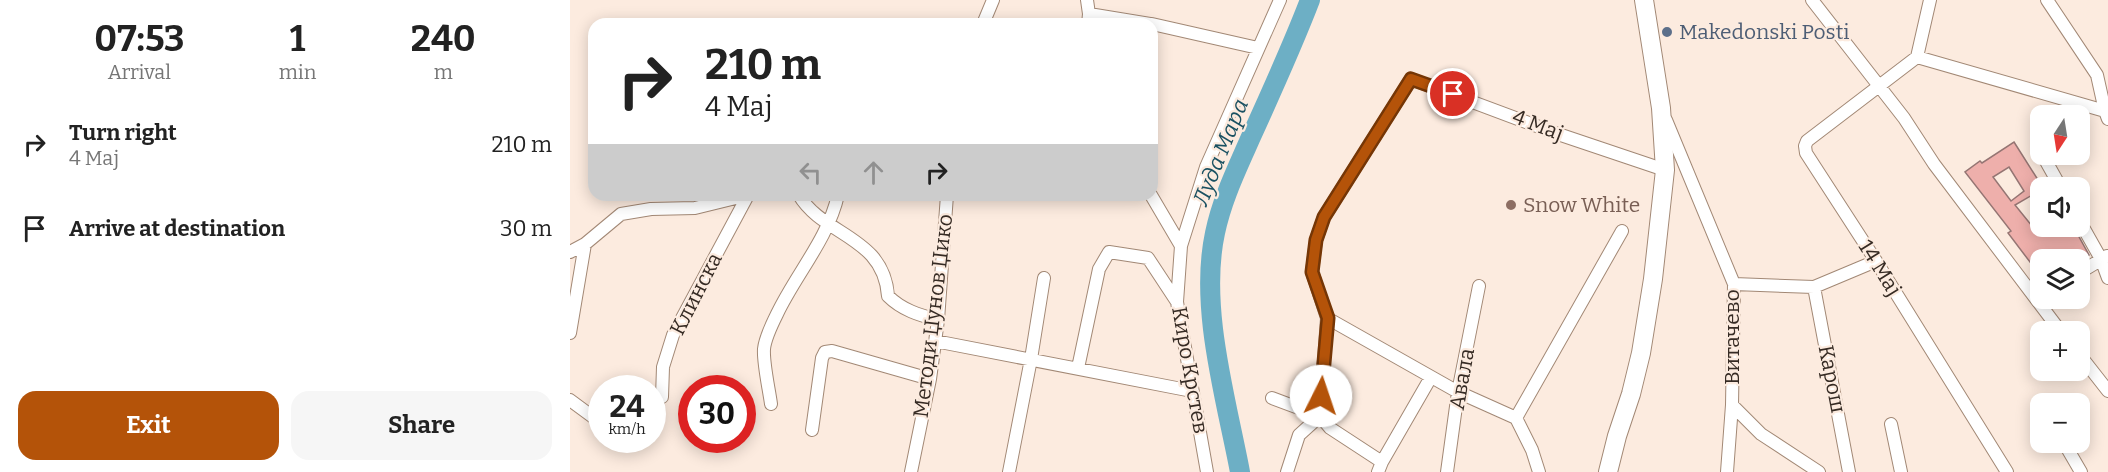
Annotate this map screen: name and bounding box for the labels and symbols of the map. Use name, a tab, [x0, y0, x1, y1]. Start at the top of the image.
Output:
place label: Makedonski Posti	[1679, 19, 1850, 45]
marker: Makedonski Posti	[1660, 25, 1674, 39]
pin	[1427, 68, 1478, 119]
water label: Луда Мара	[1186, 95, 1254, 211]
street label: 4 Мај	[1509, 103, 1567, 147]
north arrow	[2030, 105, 2090, 165]
place label: Snow White	[1523, 192, 1640, 218]
marker: Snow White	[1504, 198, 1518, 212]
street label: Методи Џунов Џико	[908, 213, 958, 419]
street label: 14 Мај	[1853, 235, 1907, 301]
street label: Клинска	[664, 248, 728, 340]
street label: Витачево	[1719, 289, 1745, 385]
street label: Киро Крстев	[1166, 304, 1214, 436]
street label: Карош	[1813, 343, 1851, 415]
street label: Авала	[1444, 346, 1480, 412]
position arrow	[1289, 364, 1353, 428]
speed limit sign: 30	[678, 375, 756, 453]

